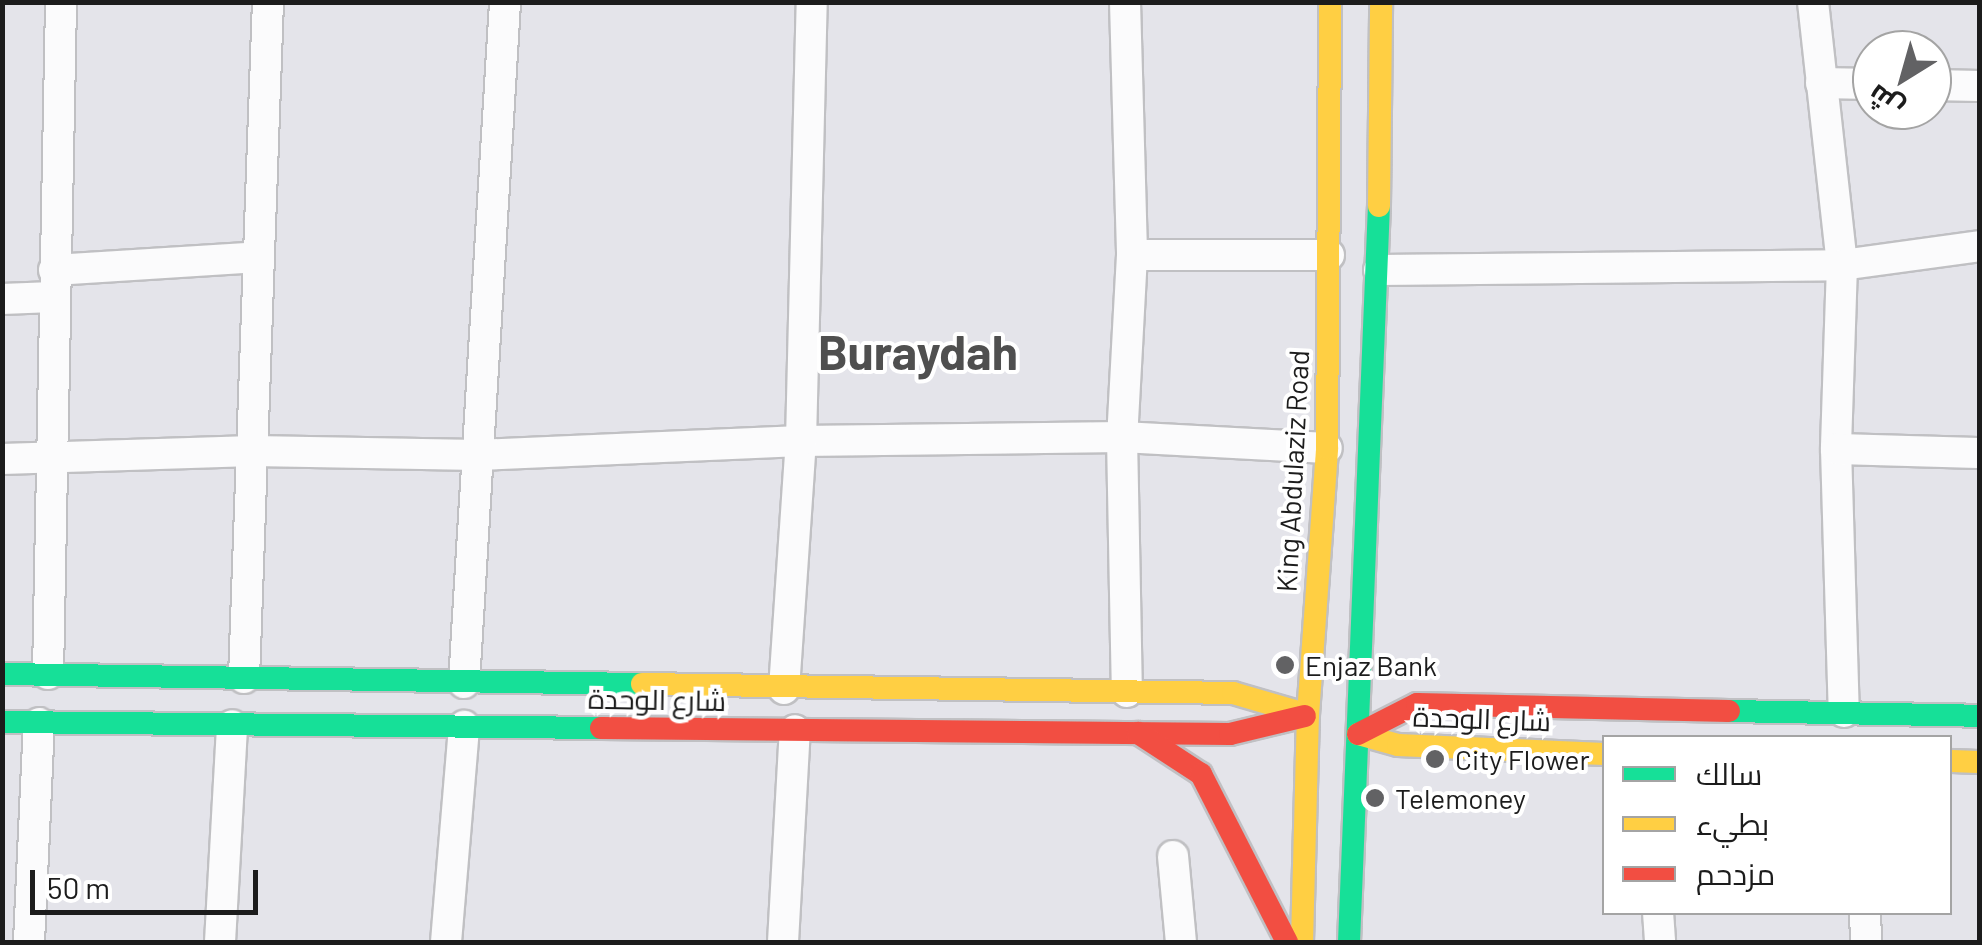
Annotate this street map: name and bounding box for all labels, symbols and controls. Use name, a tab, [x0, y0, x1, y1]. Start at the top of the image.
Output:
north arrow	[1852, 30, 1952, 130]
text: ش	[1861, 78, 1910, 127]
district label: Buraydah	[818, 323, 1018, 381]
street label: King Abdulaziz Road	[1269, 349, 1315, 593]
place label: Enjaz Bank	[1305, 648, 1437, 682]
marker: Enjaz Bank	[1274, 654, 1296, 676]
street label: شارع الوحدة	[588, 681, 726, 717]
street label: شارع الوحدة	[1412, 699, 1552, 737]
legend	[1602, 735, 1952, 915]
place label: City Flower	[1455, 742, 1590, 776]
marker: City Flower	[1424, 748, 1446, 770]
text: سالك	[1696, 755, 1762, 791]
place label: Telemoney	[1395, 781, 1526, 815]
marker: Telemoney	[1364, 787, 1386, 809]
text: بطيء	[1696, 805, 1769, 841]
scale bar	[35, 850, 262, 912]
text: مزدحم	[1696, 855, 1775, 891]
text: 50 m	[47, 869, 110, 905]

